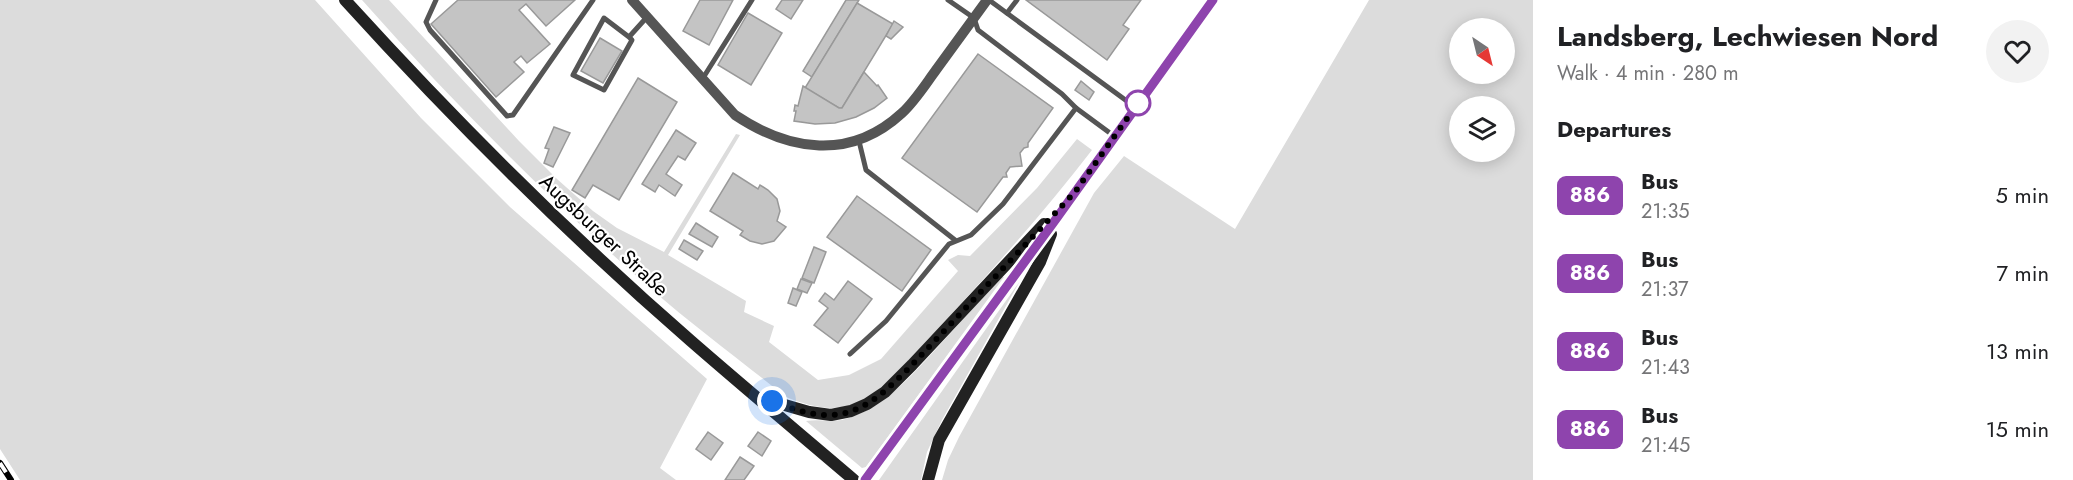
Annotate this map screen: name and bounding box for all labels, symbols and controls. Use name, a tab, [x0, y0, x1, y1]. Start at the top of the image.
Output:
text: Landsberg, Lechwiesen Nord	[1557, 16, 1938, 57]
north arrow	[1449, 18, 1515, 84]
map controls	[1449, 18, 1515, 162]
button: heart	[1986, 20, 2049, 83]
text: Walk · 4 min · 280 m	[1557, 59, 1739, 88]
unlabelled marker	[1125, 90, 1151, 116]
button: layers	[1449, 96, 1515, 162]
text: Departures	[1557, 113, 1671, 145]
text: Bus	[1641, 165, 1678, 197]
street label: Augsburger Straße	[532, 167, 676, 303]
text: 5 min	[1996, 179, 2049, 211]
text: 886	[1570, 180, 1610, 210]
text: 21:35	[1641, 197, 1690, 226]
text: Bus	[1641, 243, 1678, 275]
text: 7 min	[1996, 257, 2049, 289]
text: 886	[1570, 258, 1610, 288]
text: 21:37	[1641, 275, 1689, 304]
text: Bus	[1641, 321, 1678, 353]
text: 13 min	[1986, 335, 2049, 367]
text: 886	[1570, 336, 1610, 366]
text: 21:43	[1641, 353, 1690, 382]
your location	[757, 386, 787, 416]
text: Bus	[1641, 399, 1678, 431]
text: 15 min	[1986, 413, 2049, 445]
text: 886	[1570, 414, 1610, 444]
text: 21:45	[1641, 431, 1690, 460]

